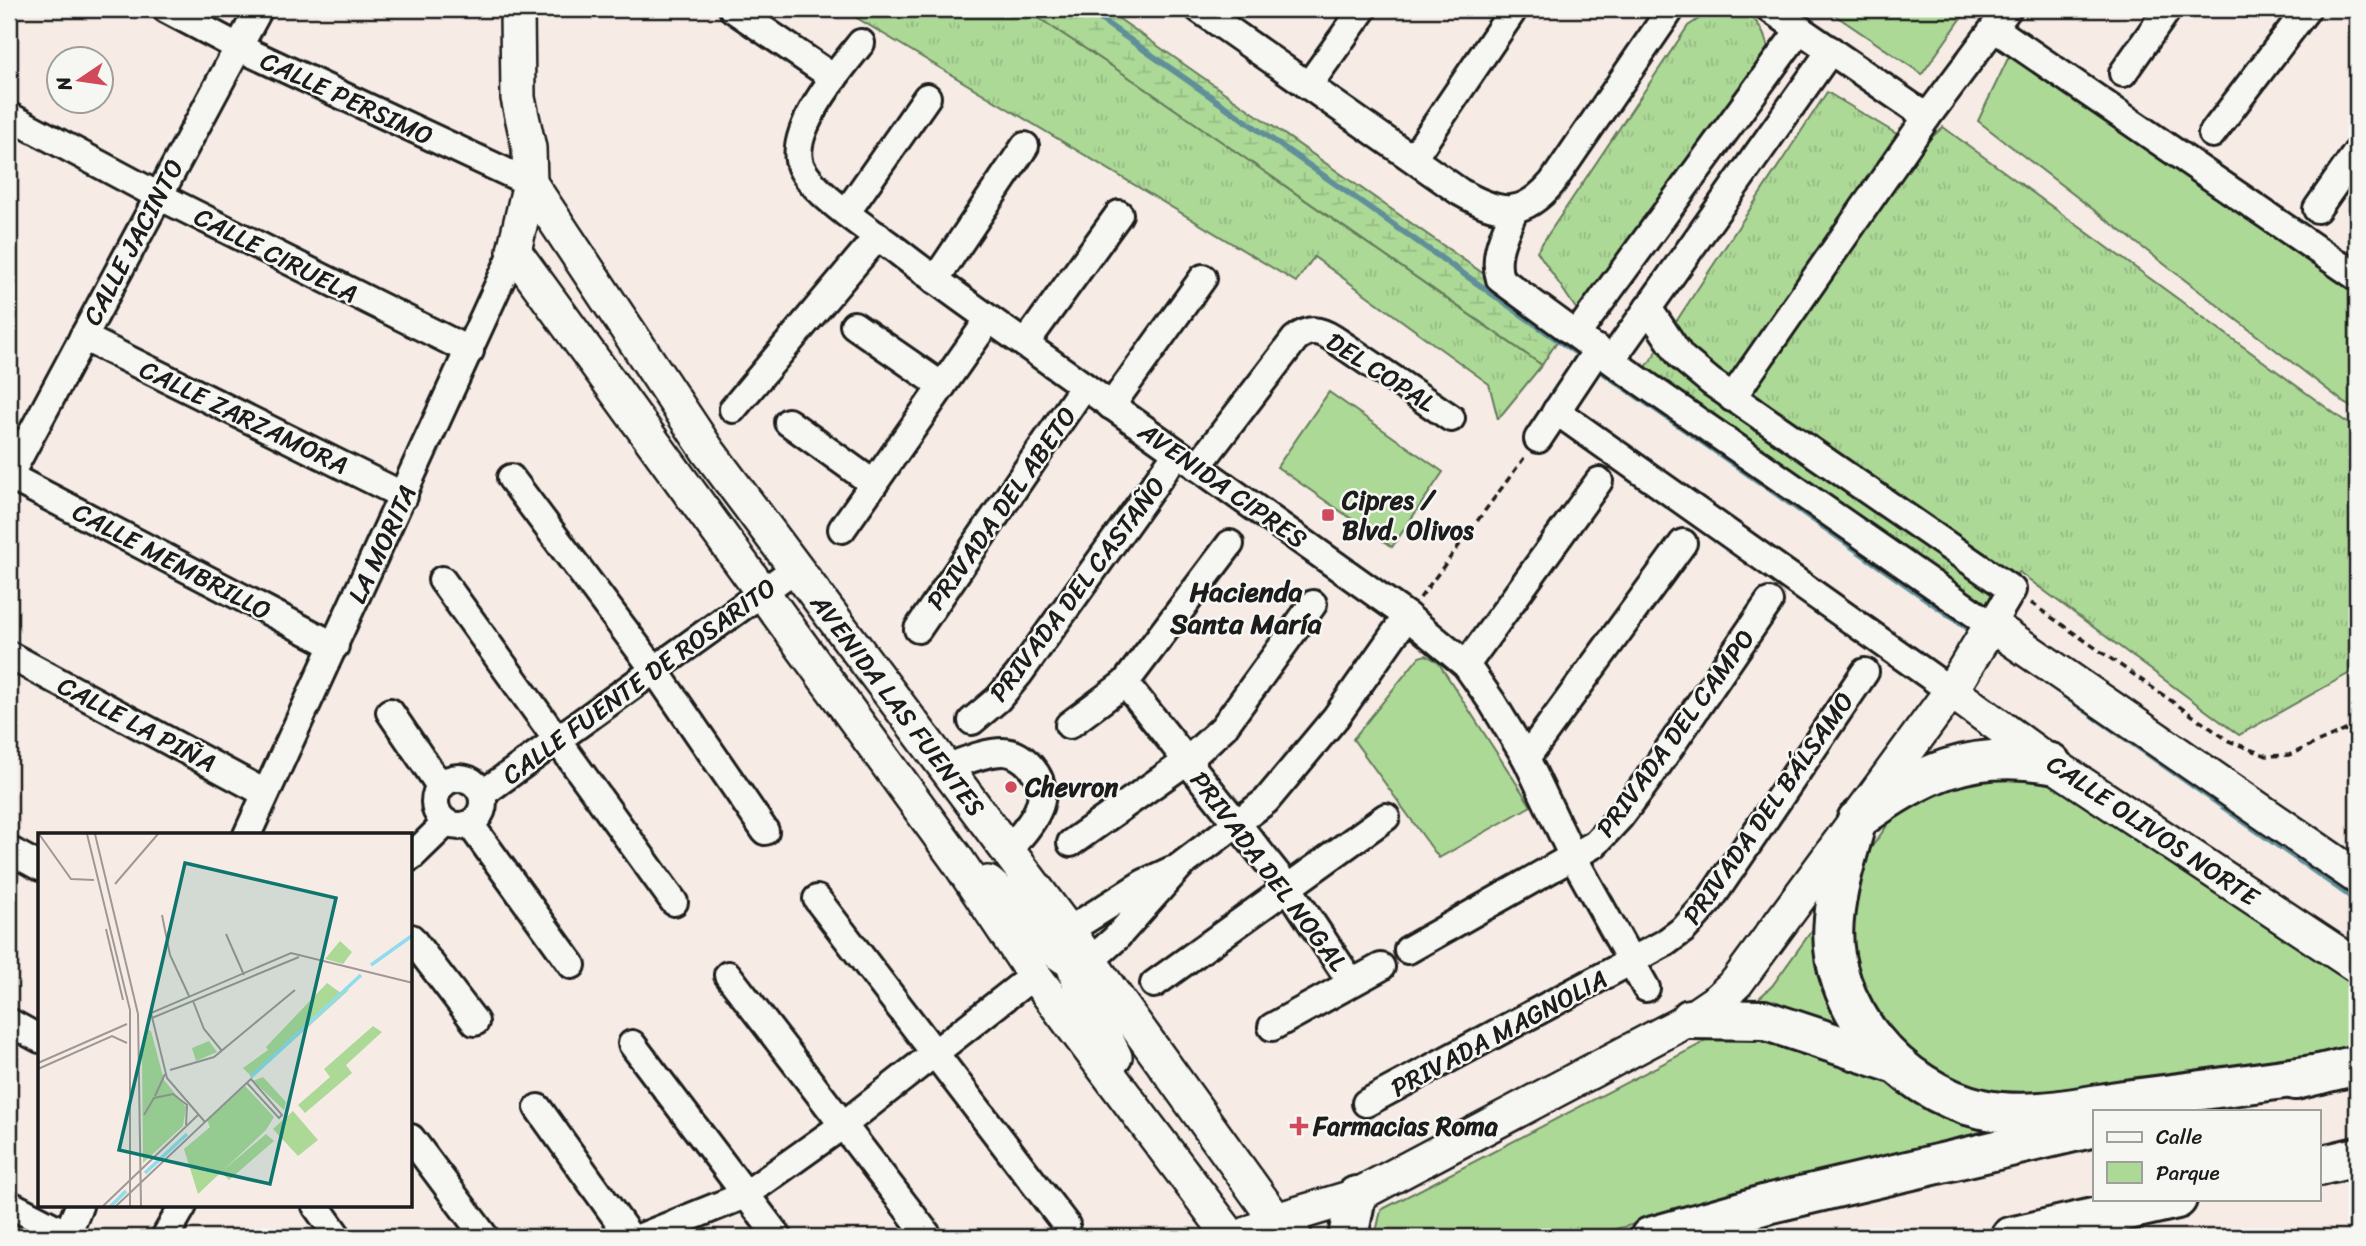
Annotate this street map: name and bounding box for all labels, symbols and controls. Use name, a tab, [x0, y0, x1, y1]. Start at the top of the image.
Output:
street label: CALLE PERSIMO	[253, 38, 441, 158]
north arrow	[46, 46, 116, 116]
text: N	[46, 73, 82, 95]
street label: CALLE JACINTO	[70, 150, 196, 334]
street label: CALLE CIRUELA	[186, 194, 366, 316]
street label: DEL COPAL	[1317, 319, 1445, 425]
street label: CALLE ZARZAMORA	[132, 346, 356, 488]
street label: PRIVADA DEL ABETO	[913, 396, 1089, 620]
street label: AVENIDA CIPRES	[1128, 409, 1317, 561]
street label: PRIVADA DEL CASTAÑO	[976, 466, 1178, 712]
street label: LA MORITA	[334, 477, 430, 611]
place label: Cipres / Blvd. Olivos	[1341, 477, 1475, 553]
street label: CALLE MEMBRILLO	[64, 489, 280, 633]
marker: Cipres / Blvd. Olivos	[1320, 507, 1336, 523]
street label: CALLE FUENTE DE ROSARITO	[492, 565, 786, 797]
district label: Hacienda Santa María	[1169, 567, 1322, 648]
street label: AVENIDA LAS FUENTES	[798, 583, 998, 827]
street label: PRIVADA DEL CAMPO	[1583, 619, 1767, 847]
street label: CALLE LA PIÑA	[49, 663, 225, 785]
street label: PRIVADA DEL BÁLSAMO	[1670, 682, 1866, 934]
street label: CALLE OLIVOS NORTE	[2037, 741, 2270, 919]
street label: PRIVADA DEL NOGAL	[1178, 760, 1360, 982]
place label: Chevron	[1024, 764, 1118, 810]
marker: Chevron	[1003, 779, 1019, 795]
inset map	[38, 833, 413, 1208]
street label: PRIVADA MAGNOLIA	[1382, 956, 1616, 1110]
place label: Farmacias Roma	[1312, 1103, 1499, 1149]
legend	[2093, 1110, 2320, 1200]
marker: Farmacias Roma	[1291, 1118, 1307, 1134]
text: Calle	[2156, 1118, 2203, 1156]
text: Parque	[2156, 1154, 2220, 1192]

